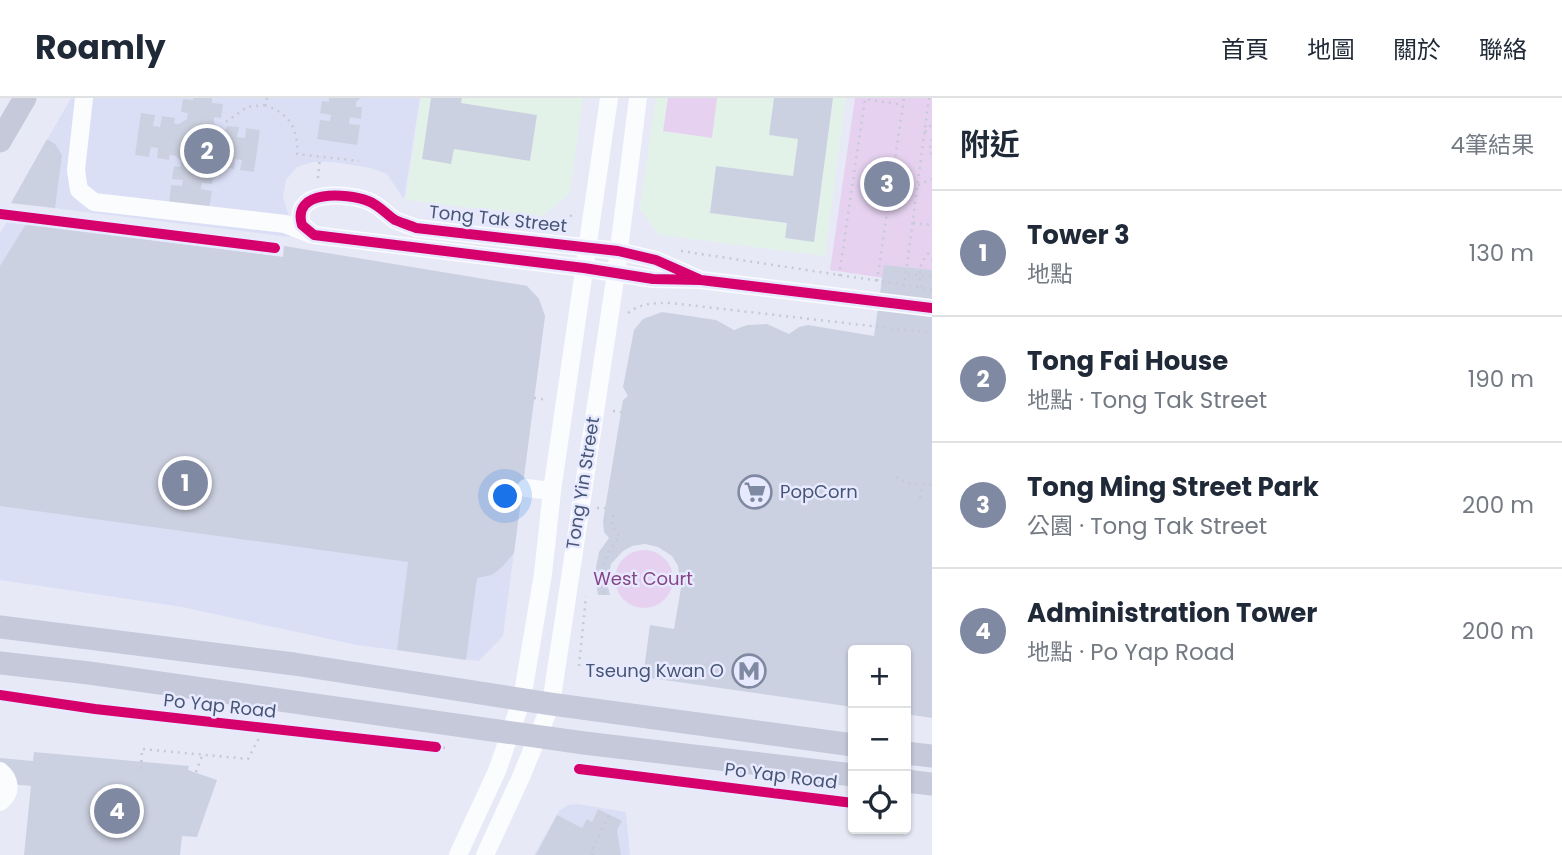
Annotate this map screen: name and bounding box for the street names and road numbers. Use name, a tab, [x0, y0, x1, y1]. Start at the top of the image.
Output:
street label: Tong Tak Street	[428, 199, 568, 238]
street label: Tong Yin Street	[560, 415, 605, 551]
street label: Po Yap Road	[162, 687, 278, 724]
street label: Po Yap Road	[723, 756, 839, 795]

